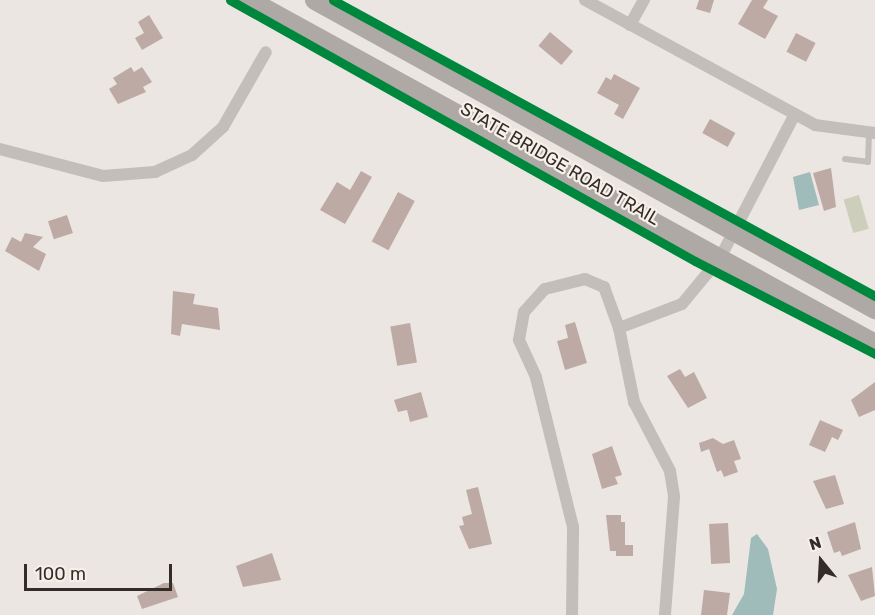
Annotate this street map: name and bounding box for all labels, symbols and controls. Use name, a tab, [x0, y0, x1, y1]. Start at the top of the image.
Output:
street label: STATE BRIDGE ROAD TRAIL	[456, 98, 664, 230]
north arrow	[791, 531, 851, 591]
text: N	[807, 533, 824, 554]
scale bar	[27, 552, 176, 590]
text: 100 m	[35, 563, 86, 585]

